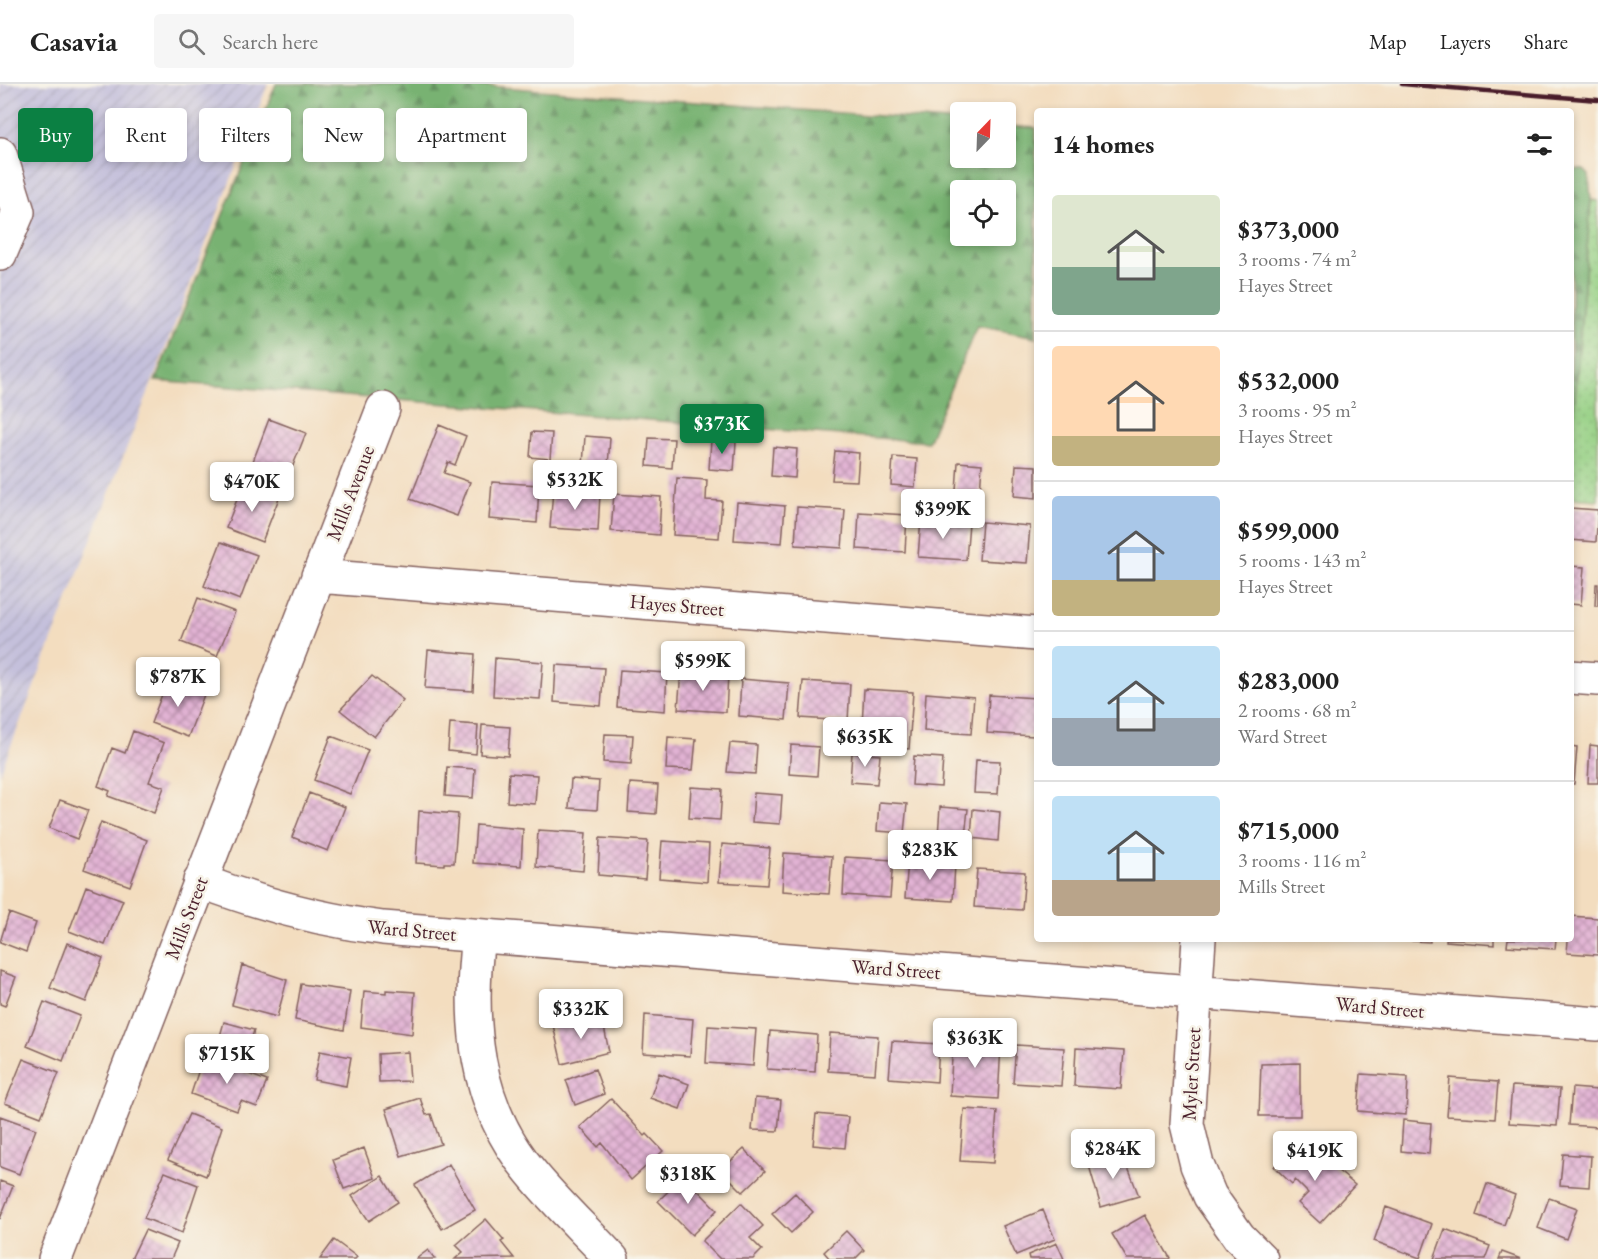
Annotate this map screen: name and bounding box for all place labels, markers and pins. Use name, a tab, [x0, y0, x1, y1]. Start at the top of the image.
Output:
pin: $373K	[680, 404, 764, 455]
pin: $532K	[533, 460, 617, 511]
pin: $470K	[210, 462, 294, 513]
pin: $399K	[901, 489, 985, 540]
pin: $599K	[661, 641, 745, 692]
pin: $787K	[136, 657, 220, 708]
pin: $635K	[823, 717, 907, 768]
pin: $283K	[888, 830, 972, 881]
pin: $332K	[539, 989, 623, 1040]
pin: $363K	[933, 1018, 1017, 1069]
pin: $715K	[185, 1034, 269, 1085]
pin: $284K	[1071, 1129, 1155, 1180]
pin: $419K	[1273, 1131, 1357, 1182]
pin: $318K	[646, 1154, 730, 1205]

